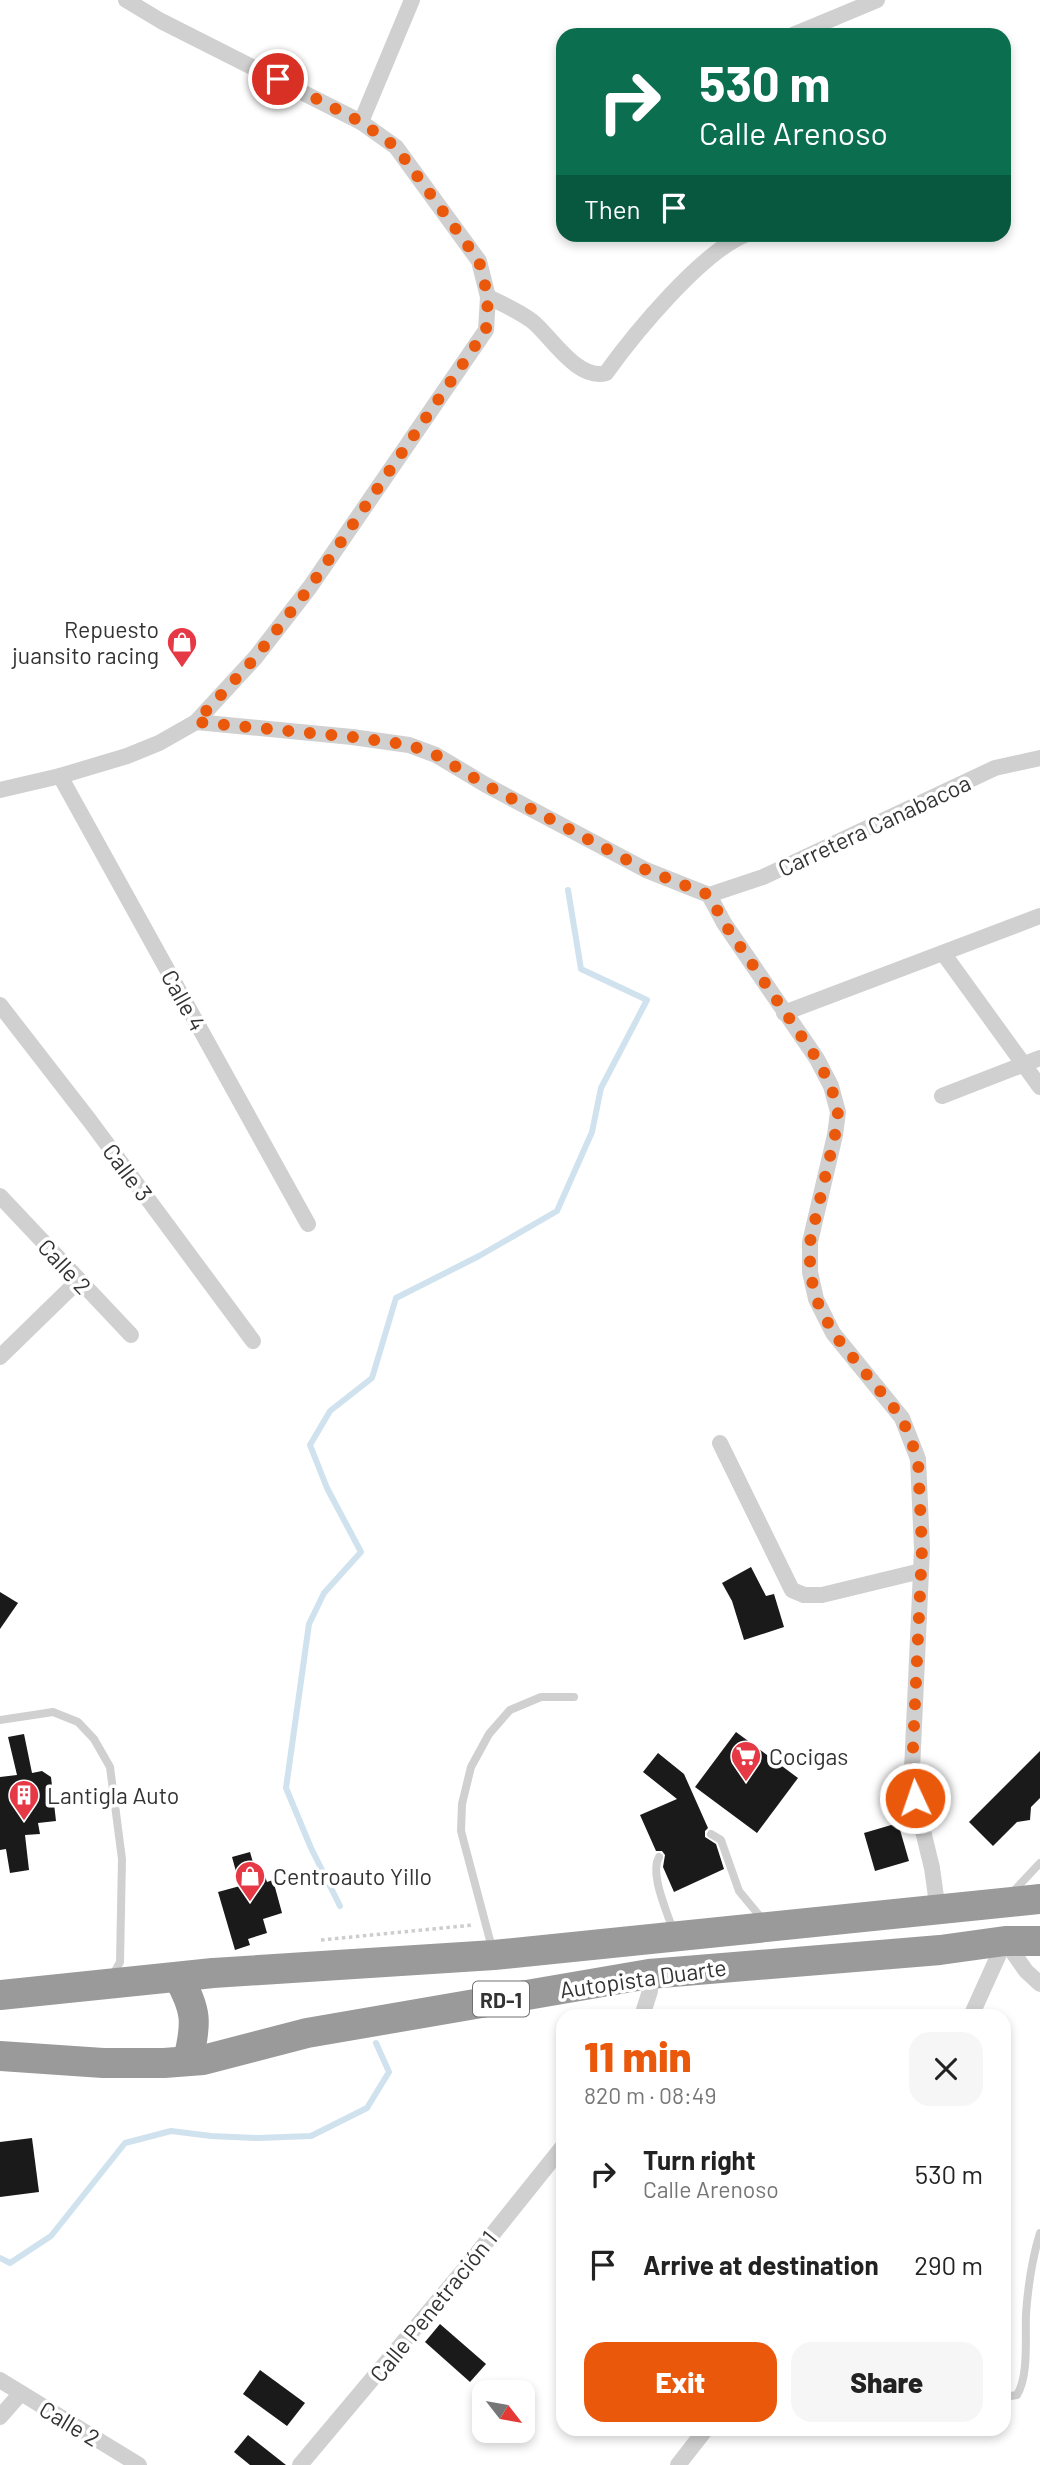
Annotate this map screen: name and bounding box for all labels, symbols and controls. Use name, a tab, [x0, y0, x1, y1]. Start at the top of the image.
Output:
pin	[248, 49, 308, 109]
text: 530 m	[699, 53, 831, 112]
icon: right	[584, 56, 675, 147]
icon: arrive	[259, 60, 297, 98]
text: Calle Arenoso	[699, 113, 888, 151]
icon: arrive	[655, 189, 693, 227]
text: Then	[584, 193, 641, 224]
place label: Repuesto juansito racing	[11, 615, 159, 669]
shop icon: Repuesto juansito racing	[165, 625, 199, 669]
street label: Carretera Canabacoa	[773, 768, 975, 882]
street label: Calle 4	[156, 964, 212, 1036]
street label: Calle 3	[97, 1138, 159, 1206]
street label: Calle 2	[32, 1233, 98, 1299]
supermarket icon: Cocigas	[729, 1739, 763, 1783]
place label: Cocigas	[769, 1742, 848, 1770]
position arrow	[878, 1761, 952, 1835]
building icon: Lantigla Auto	[7, 1778, 41, 1822]
place label: Lantigla Auto	[47, 1781, 179, 1809]
shop icon: Centroauto Yillo	[233, 1859, 267, 1903]
place label: Centroauto Yillo	[273, 1862, 432, 1890]
street label: Autopista Duarte	[558, 1952, 728, 2004]
road number: RD-1	[473, 1982, 529, 2016]
text: 11 min	[584, 2030, 692, 2080]
button: close	[909, 2032, 983, 2106]
text: 820 m · 08:49	[584, 2081, 716, 2109]
text: Turn right	[643, 2144, 756, 2175]
icon: right	[584, 2155, 622, 2193]
text: 530 m	[915, 2158, 983, 2189]
text: Calle Arenoso	[643, 2175, 779, 2203]
street label: Calle Penetración 1	[363, 2225, 503, 2387]
icon: arrive	[584, 2246, 622, 2284]
text: Arrive at destination	[643, 2249, 879, 2280]
text: 290 m	[914, 2249, 983, 2280]
button: Exit	[584, 2342, 777, 2422]
button: Share	[791, 2342, 983, 2422]
north arrow	[472, 2380, 536, 2443]
map controls	[472, 2380, 535, 2443]
street label: Calle 2	[35, 2394, 105, 2452]

